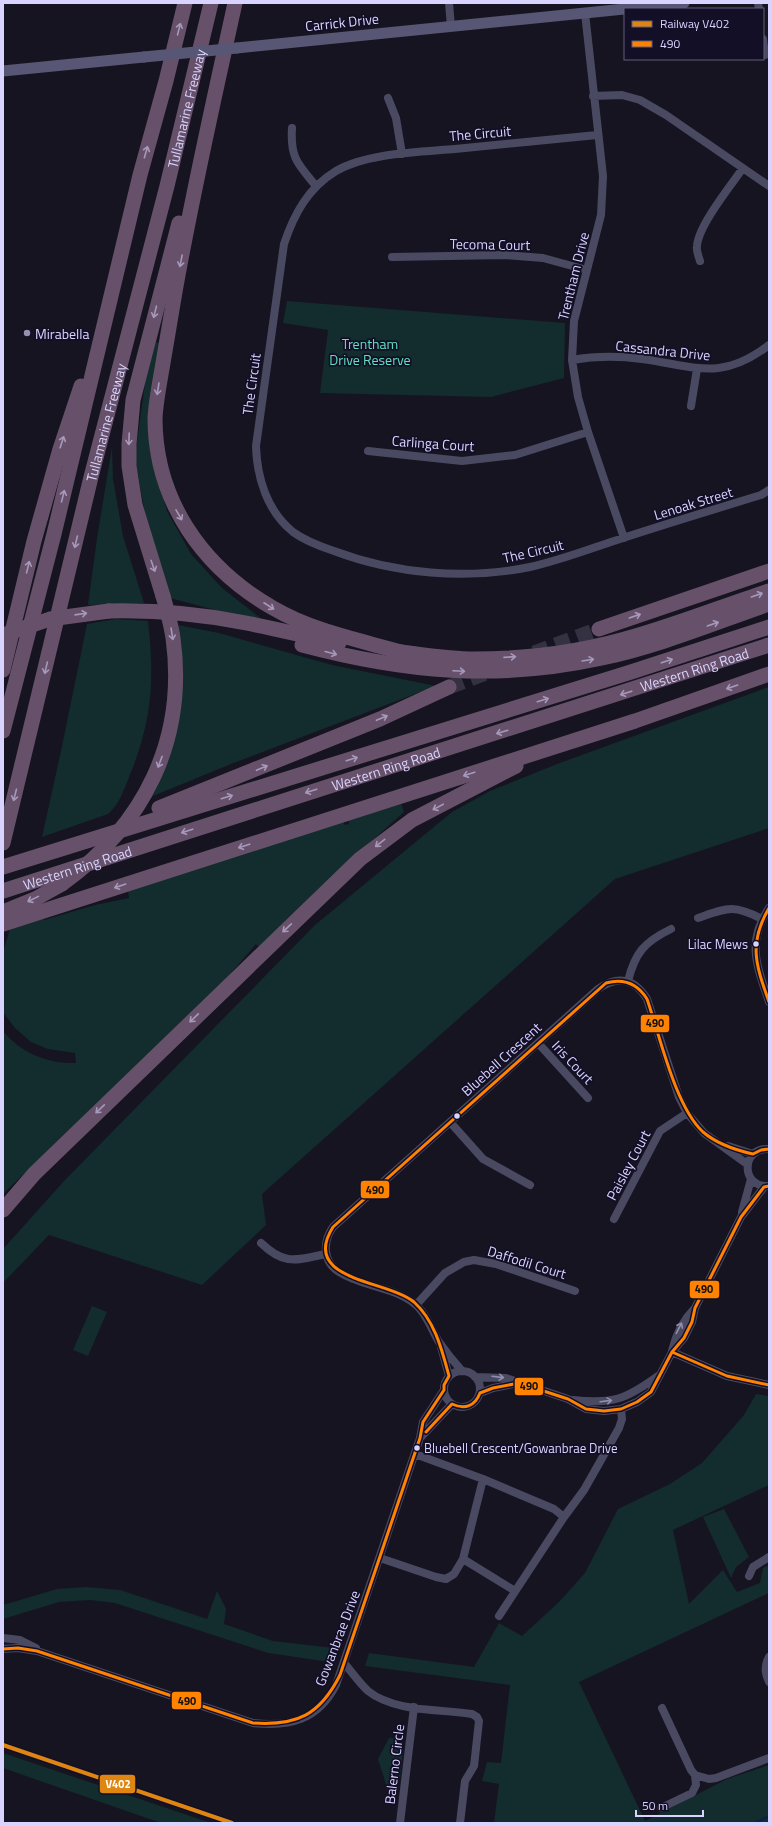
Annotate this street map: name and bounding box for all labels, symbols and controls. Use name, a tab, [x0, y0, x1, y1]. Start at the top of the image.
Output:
street label: Carrick Drive	[304, 8, 380, 36]
legend	[624, 8, 764, 60]
text: Railway V402	[660, 14, 729, 33]
one-way arrow	[176, 23, 183, 36]
text: 490	[660, 34, 680, 53]
street label: Tullamarine Freeway	[161, 47, 210, 170]
street label: The Circuit	[448, 120, 512, 146]
one-way arrow	[143, 145, 151, 158]
street label: Trentham Drive	[552, 230, 594, 322]
street label: Tecoma Court	[450, 233, 530, 255]
one-way arrow	[176, 254, 184, 267]
one-way arrow	[151, 305, 158, 318]
place label: Mirabella	[35, 323, 90, 344]
marker: Mirabella	[22, 328, 32, 338]
park label: Trentham Drive Reserve	[329, 333, 411, 370]
street label: Cassandra Drive	[615, 335, 711, 365]
street label: The Circuit	[236, 352, 266, 416]
street label: Tullamarine Freeway	[80, 361, 131, 484]
one-way arrow	[154, 382, 162, 395]
street label: Carlinga Court	[391, 430, 475, 456]
one-way arrow	[125, 432, 133, 445]
one-way arrow	[59, 435, 66, 448]
street label: Lenoak Street	[651, 481, 735, 525]
one-way arrow	[60, 490, 68, 503]
one-way arrow	[175, 509, 183, 521]
street label: The Circuit	[500, 534, 566, 568]
one-way arrow	[72, 535, 80, 548]
one-way arrow	[150, 559, 158, 571]
one-way arrow	[25, 561, 32, 574]
one-way arrow	[751, 591, 764, 598]
one-way arrow	[263, 602, 275, 610]
one-way arrow	[74, 610, 87, 618]
one-way arrow	[629, 611, 641, 619]
one-way arrow	[706, 619, 718, 627]
one-way arrow	[168, 627, 176, 640]
street label: Western Ring Road	[637, 642, 751, 696]
one-way arrow	[324, 649, 337, 657]
one-way arrow	[503, 653, 516, 661]
one-way arrow	[581, 656, 594, 664]
one-way arrow	[660, 657, 673, 664]
one-way arrow	[42, 662, 49, 675]
one-way arrow	[452, 668, 465, 675]
one-way arrow	[726, 684, 739, 691]
one-way arrow	[620, 689, 632, 697]
one-way arrow	[536, 696, 549, 703]
one-way arrow	[375, 714, 387, 721]
one-way arrow	[495, 729, 508, 736]
street label: Western Ring Road	[329, 741, 443, 795]
one-way arrow	[345, 755, 358, 762]
one-way arrow	[155, 756, 163, 768]
one-way arrow	[255, 763, 267, 771]
one-way arrow	[463, 771, 476, 778]
one-way arrow	[11, 788, 18, 801]
one-way arrow	[304, 788, 317, 795]
one-way arrow	[221, 793, 234, 800]
one-way arrow	[432, 803, 444, 811]
one-way arrow	[181, 828, 193, 836]
one-way arrow	[375, 839, 386, 848]
street label: Western Ring Road	[20, 840, 134, 894]
one-way arrow	[238, 843, 250, 851]
one-way arrow	[115, 883, 127, 891]
one-way arrow	[28, 896, 40, 903]
one-way arrow	[282, 923, 292, 933]
place label: Lilac Mews	[688, 934, 748, 954]
marker: Lilac Mews	[751, 939, 761, 949]
one-way arrow	[189, 1013, 199, 1023]
line badge: 490	[640, 1014, 670, 1033]
text: 490	[646, 1015, 664, 1031]
street label: Bluebell Crescent	[456, 1017, 546, 1101]
street label: Iris Court	[547, 1035, 599, 1089]
one-way arrow	[95, 1104, 105, 1114]
unlabelled marker	[452, 1111, 462, 1121]
street label: Paisley Court	[601, 1126, 655, 1204]
line badge: 490	[360, 1180, 390, 1199]
text: 490	[366, 1182, 384, 1198]
street label: Daffodil Court	[485, 1240, 569, 1284]
line badge: 490	[689, 1280, 720, 1299]
text: 490	[695, 1281, 713, 1297]
one-way arrow	[676, 1322, 684, 1334]
one-way arrow	[491, 1373, 504, 1381]
line badge: 490	[514, 1377, 544, 1396]
text: 490	[520, 1378, 538, 1394]
one-way arrow	[600, 1397, 613, 1405]
place label: Bluebell Crescent/Gowanbrae Drive	[424, 1438, 618, 1458]
marker: Bluebell Crescent/Gowanbrae Drive	[412, 1443, 422, 1453]
street label: Gowanbrae Drive	[309, 1587, 365, 1689]
line badge: 490	[171, 1691, 202, 1710]
text: 490	[178, 1693, 196, 1709]
street label: Balerno Circle	[379, 1723, 409, 1805]
line badge: V402	[99, 1774, 136, 1794]
text: V402	[105, 1776, 131, 1792]
scale bar	[636, 1792, 703, 1818]
text: 50 m	[642, 1796, 668, 1815]

